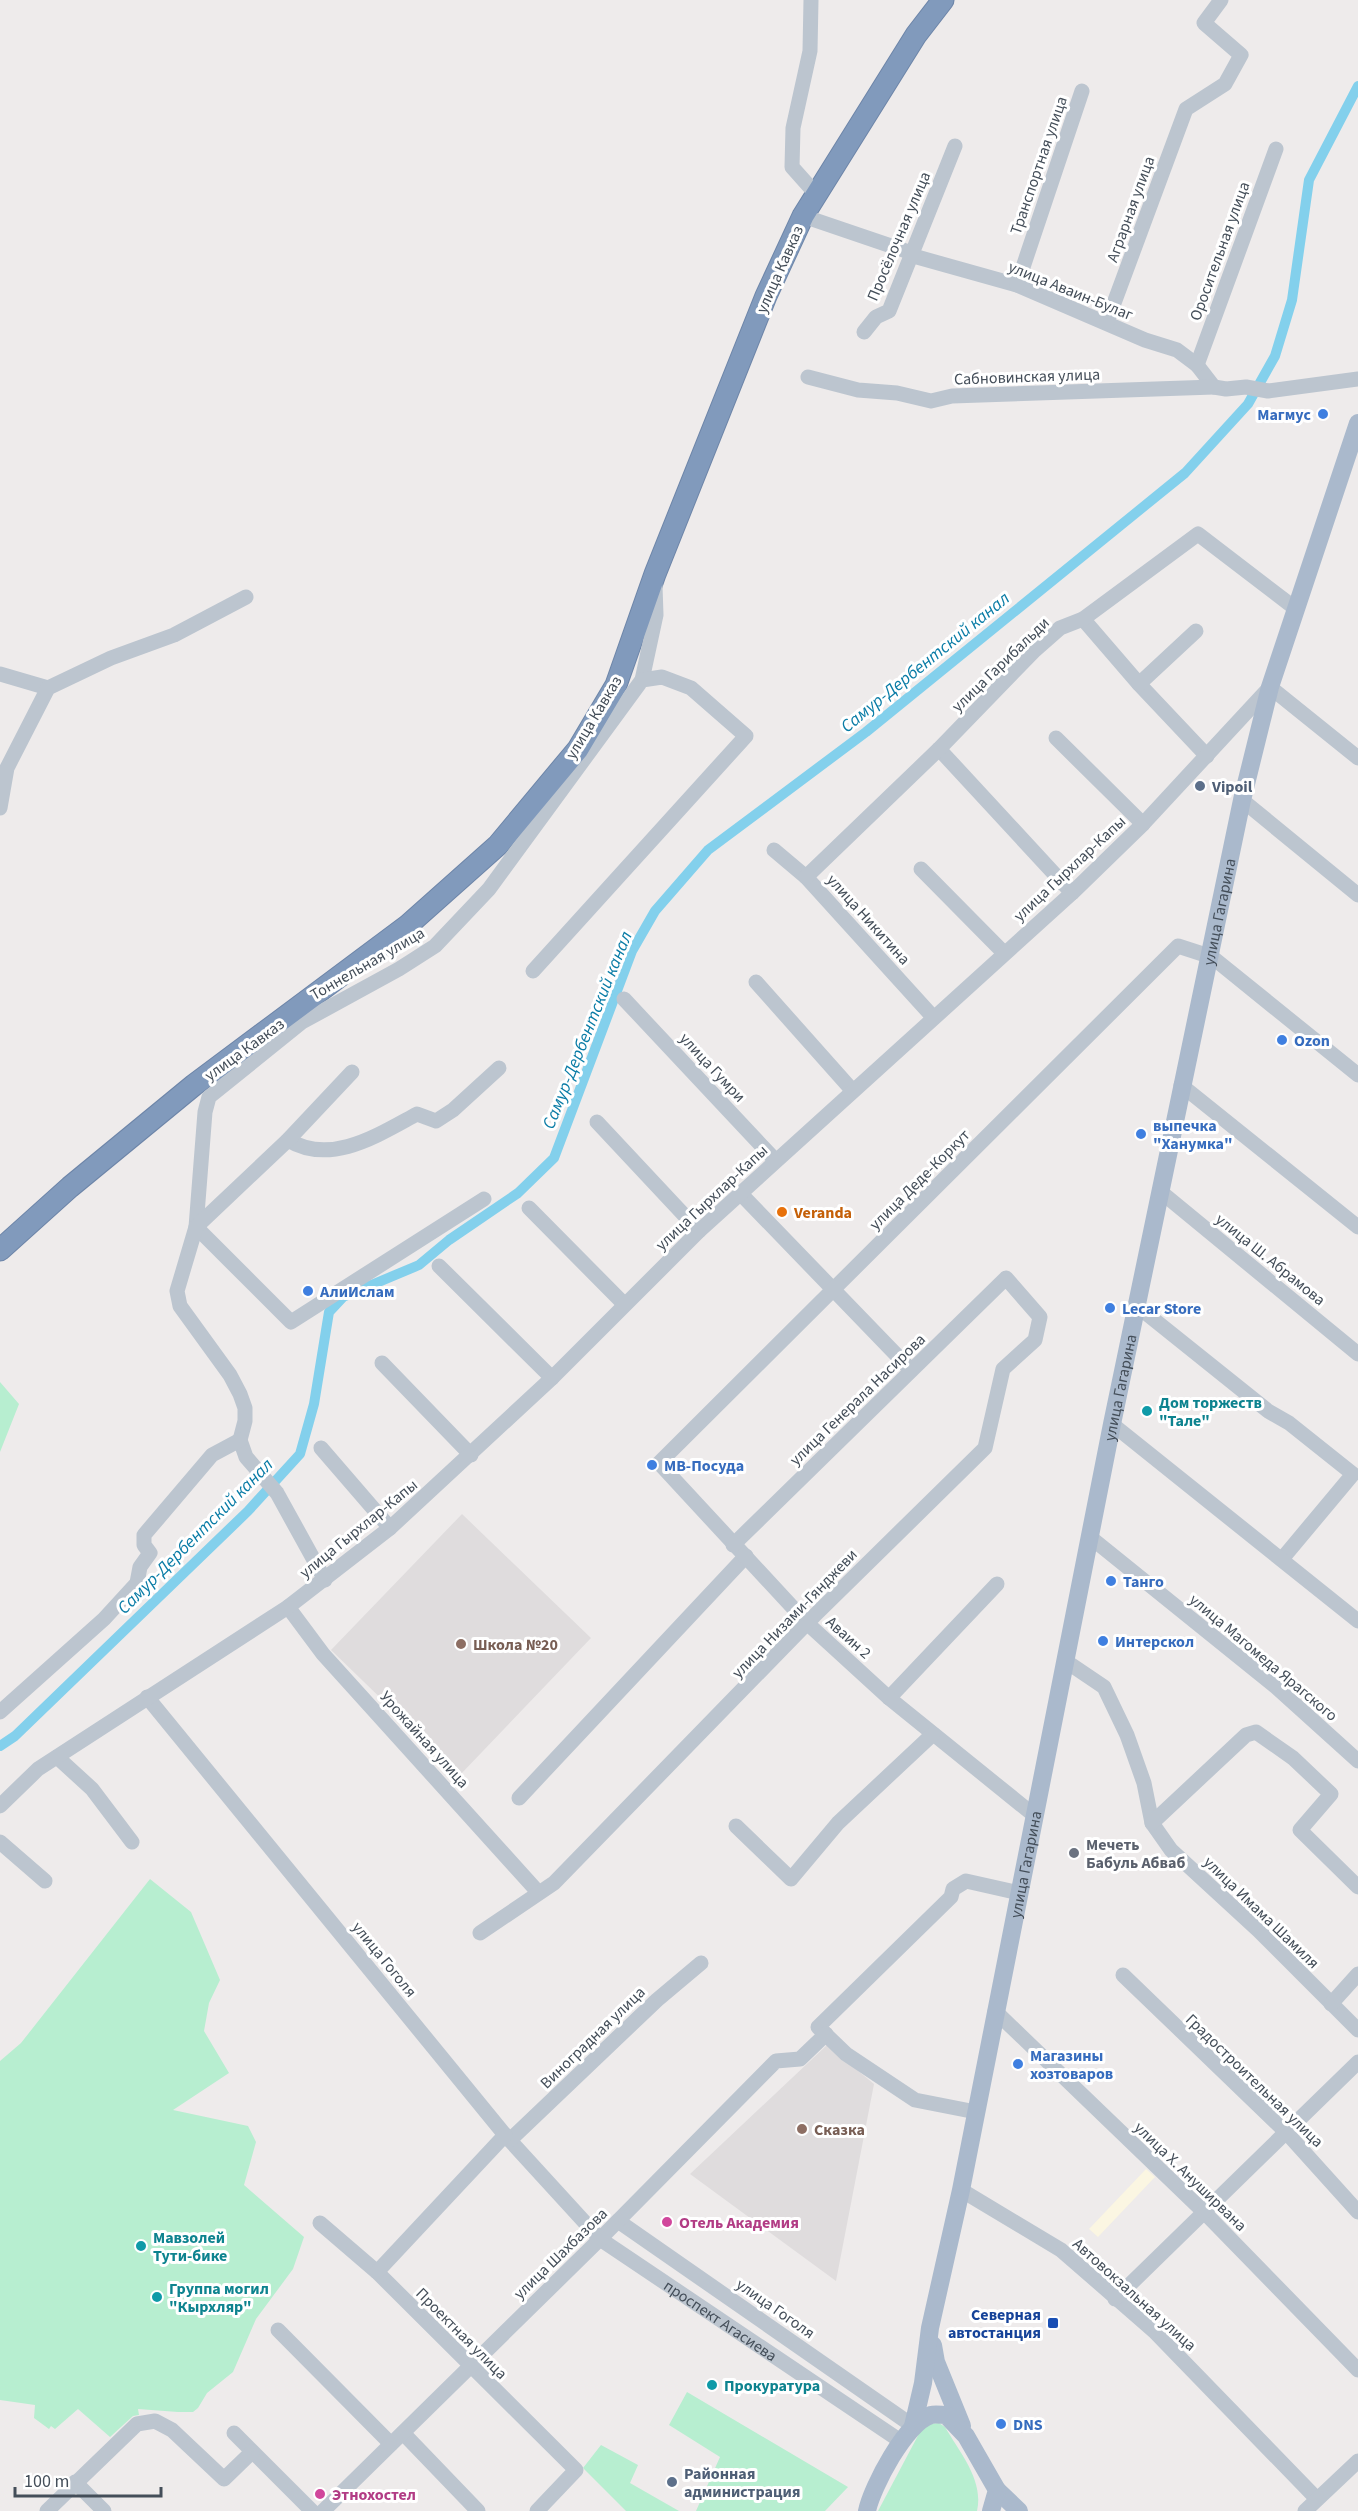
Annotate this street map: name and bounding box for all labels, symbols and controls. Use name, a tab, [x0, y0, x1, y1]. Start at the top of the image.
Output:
street label: Транспортная улица	[1005, 93, 1073, 237]
street label: Аграрная улица	[1102, 153, 1160, 265]
street label: Просёлочная улица	[862, 168, 936, 304]
street label: Оросительная улица	[1185, 179, 1255, 324]
street label: улица Кавказ	[751, 222, 809, 317]
street label: улица Аваин-Булаг	[1005, 256, 1137, 326]
street label: Сабновинская улица	[954, 363, 1100, 391]
place label: Магмус	[1257, 404, 1312, 426]
marker: Магмус	[1316, 407, 1330, 421]
water label: Самур-Дербентский канал	[835, 586, 1015, 739]
street label: улица Гарибальди	[947, 612, 1054, 717]
street label: улица Кавказ	[560, 672, 627, 763]
place label: Vipoil	[1211, 776, 1253, 798]
marker: Vipoil	[1193, 779, 1207, 793]
street label: улица Гырхлар-Капы	[1009, 811, 1131, 927]
street label: улица Гагарина	[1198, 856, 1242, 968]
street label: улица Никитина	[822, 870, 915, 970]
street label: Тоннельная улица	[306, 922, 429, 1006]
water label: Самур-Дербентский канал	[536, 927, 639, 1133]
street label: улица Кавказ	[200, 1013, 289, 1086]
street label: улица Гумри	[674, 1028, 750, 1107]
place label: Ozon	[1294, 1030, 1330, 1052]
marker: Ozon	[1275, 1033, 1289, 1047]
place label: выпечка "Ханумка"	[1153, 1115, 1233, 1155]
street label: улица Деде-Коркут	[864, 1124, 975, 1235]
marker: выпечка "Ханумка"	[1134, 1127, 1148, 1141]
street label: улица Гырхлар-Капы	[651, 1140, 773, 1256]
place label: Veranda	[793, 1202, 852, 1224]
marker: Veranda	[775, 1205, 789, 1219]
street label: улица Ш. Абрамова	[1211, 1209, 1330, 1311]
place label: АлиИслам	[319, 1281, 395, 1303]
marker: АлиИслам	[301, 1284, 315, 1298]
place label: Lecar Store	[1122, 1298, 1201, 1320]
marker: Lecar Store	[1103, 1301, 1117, 1315]
street label: улица Генерала Насирова	[785, 1329, 931, 1471]
street label: улица Гагарина	[1099, 1332, 1142, 1443]
place label: Дом торжеств "Тале"	[1159, 1392, 1262, 1432]
marker: Дом торжеств "Тале"	[1140, 1404, 1154, 1418]
water label: Самур-Дербентский канал	[112, 1453, 279, 1620]
place label: МВ-Посуда	[664, 1455, 744, 1477]
marker: МВ-Посуда	[645, 1458, 659, 1472]
street label: улица Гырхлар-Капы	[295, 1474, 422, 1583]
street label: улица Низами-Гянджеви	[727, 1544, 862, 1683]
place label: Танго	[1123, 1571, 1164, 1593]
marker: Танго	[1104, 1574, 1118, 1588]
street label: улица Магомеда Ярагского	[1184, 1589, 1342, 1726]
street label: Аваин 2	[821, 1611, 876, 1664]
place label: Интерскол	[1115, 1631, 1194, 1653]
place label: Школа №20	[473, 1634, 558, 1656]
marker: Интерскол	[1096, 1634, 1110, 1648]
marker: Школа №20	[454, 1637, 468, 1651]
street label: Урожайная улица	[375, 1686, 474, 1793]
street label: улица Гагарина	[1005, 1809, 1048, 1920]
place label: Мечеть Бабуль Абваб	[1086, 1834, 1185, 1874]
marker: Мечеть Бабуль Абваб	[1067, 1846, 1081, 1860]
street label: улица Имама Шамиля	[1199, 1852, 1324, 1974]
street label: улица Гоголя	[347, 1917, 422, 2002]
street label: Виноградная улица	[535, 1982, 650, 2094]
street label: Градостроительная улица	[1181, 2009, 1328, 2153]
place label: Магазины хозтоваров	[1030, 2045, 1113, 2085]
marker: Магазины хозтоваров	[1011, 2057, 1025, 2071]
street label: улица Х. Ануширвана	[1129, 2117, 1251, 2236]
place label: Сказка	[814, 2119, 865, 2141]
marker: Сказка	[795, 2122, 809, 2136]
street label: улица Шахбазова	[509, 2203, 613, 2304]
place label: Отель Академия	[679, 2212, 799, 2234]
marker: Отель Академия	[660, 2215, 674, 2229]
place label: Мавзолей Тути-бике	[153, 2227, 227, 2267]
street label: Автовокзальная улица	[1068, 2233, 1201, 2356]
marker: Мавзолей Тути-бике	[134, 2239, 148, 2253]
street label: улица Гоголя	[732, 2274, 819, 2344]
street label: проспект Агасиева	[659, 2275, 781, 2367]
place label: Группа могил "Кырхляр"	[169, 2278, 269, 2318]
street label: Проектная улица	[411, 2283, 512, 2384]
marker: Группа могил "Кырхляр"	[150, 2290, 164, 2304]
place label: Северная автостанция	[948, 2304, 1041, 2344]
marker: Северная автостанция	[1046, 2316, 1060, 2330]
place label: Прокуратура	[724, 2375, 820, 2397]
marker: Прокуратура	[705, 2378, 719, 2392]
place label: DNS	[1013, 2414, 1043, 2436]
marker: DNS	[994, 2417, 1008, 2431]
scale bar	[15, 2460, 160, 2498]
place label: Районная администрация	[684, 2463, 801, 2503]
text: 100 m	[24, 2469, 69, 2494]
marker: Районная администрация	[665, 2475, 679, 2489]
place label: Этнохостел	[332, 2484, 416, 2506]
marker: Этнохостел	[313, 2487, 327, 2501]

